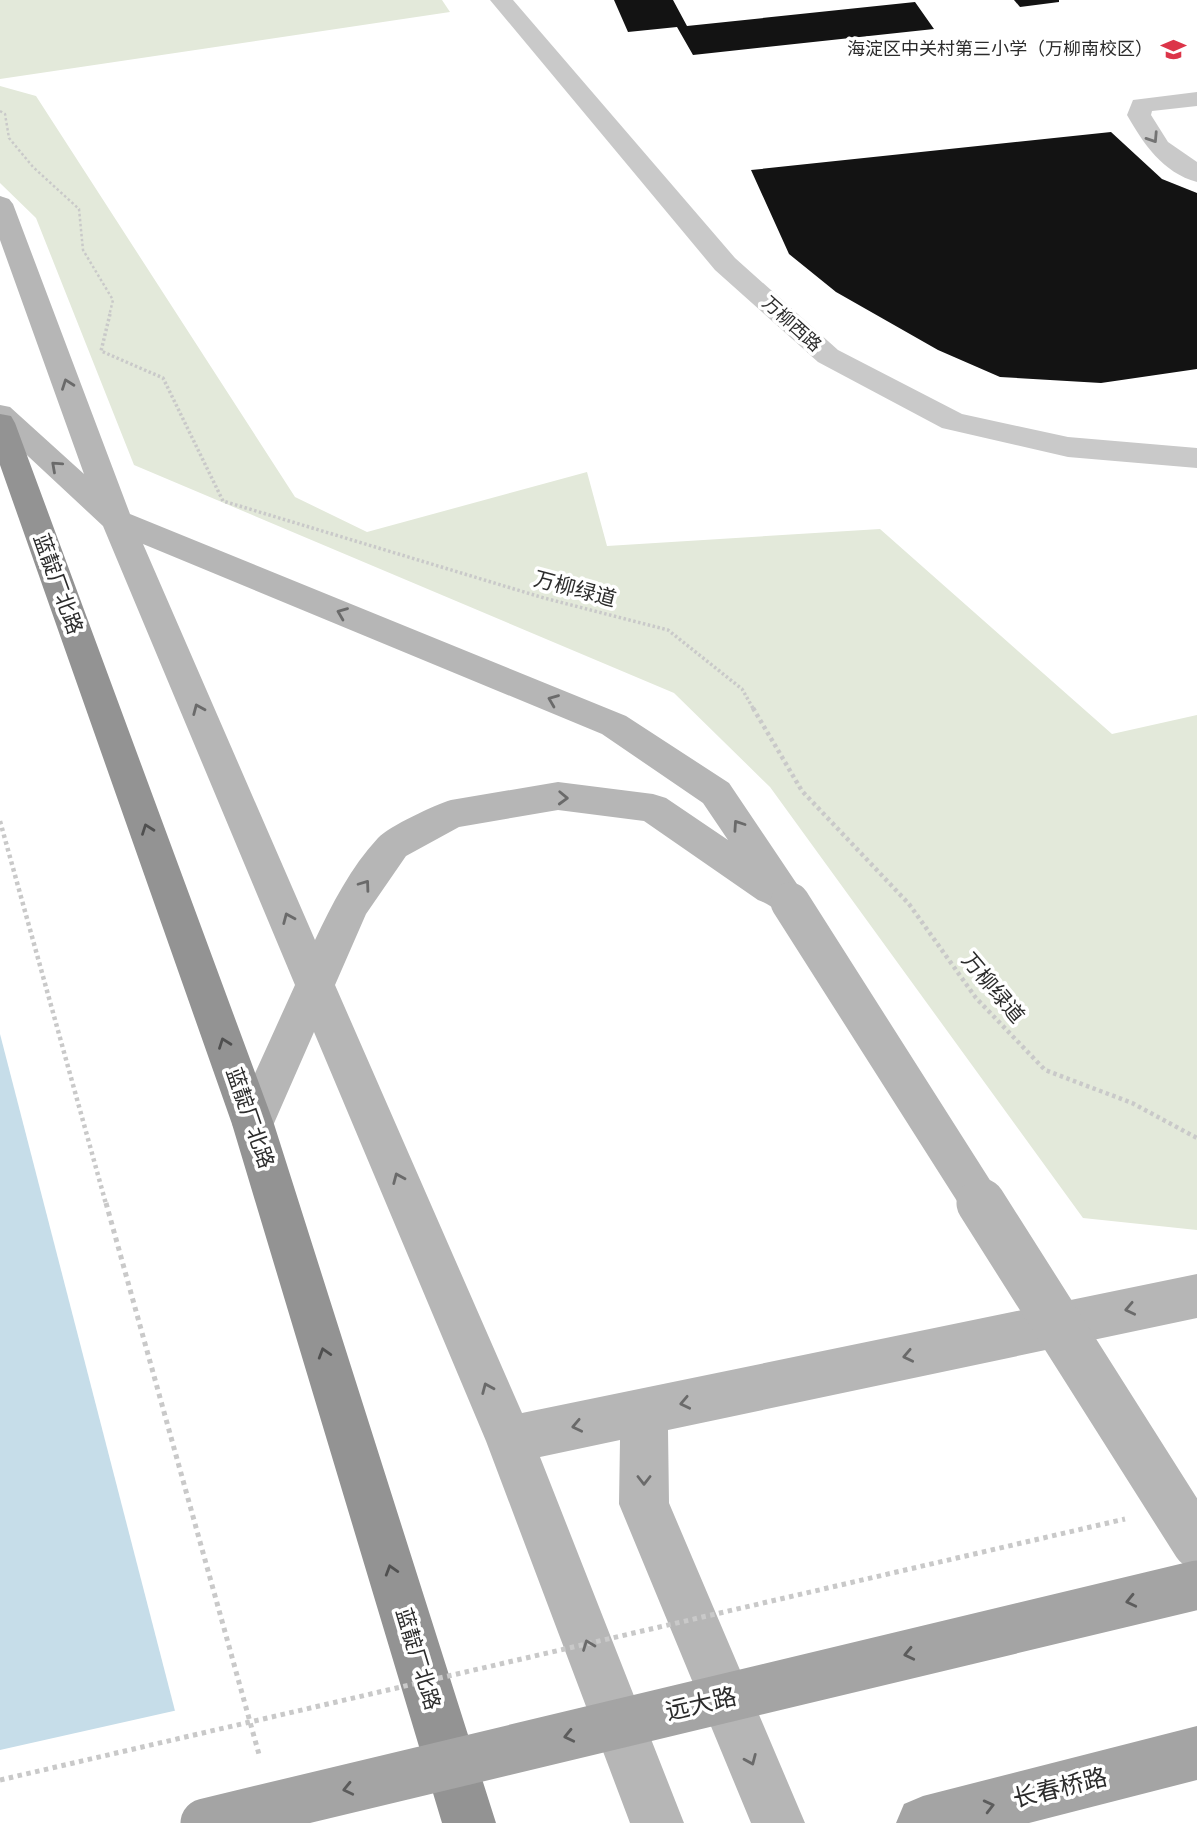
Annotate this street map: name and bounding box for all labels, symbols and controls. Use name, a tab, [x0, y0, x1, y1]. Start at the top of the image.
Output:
school or university icon: 海淀区中关村第三小学（万柳南校区）	[1159, 35, 1187, 63]
place label: 海淀区中关村第三小学（万柳南校区）	[847, 38, 1153, 59]
one-way arrow	[1145, 130, 1157, 143]
street label: 万柳西路	[759, 292, 826, 356]
one-way arrow	[62, 379, 76, 391]
one-way arrow	[51, 461, 64, 474]
street label: 蓝靛厂北路	[29, 530, 88, 637]
street label: 万柳绿道	[531, 566, 619, 611]
one-way arrow	[337, 608, 349, 622]
one-way arrow	[547, 694, 560, 708]
one-way arrow	[192, 704, 206, 716]
one-way arrow	[558, 790, 569, 805]
one-way arrow	[734, 820, 746, 833]
one-way arrow	[141, 824, 155, 836]
one-way arrow	[357, 880, 369, 893]
one-way arrow	[282, 913, 296, 925]
street label: 万柳绿道	[957, 947, 1030, 1028]
one-way arrow	[218, 1038, 232, 1050]
street label: 蓝靛厂北路	[222, 1064, 279, 1172]
one-way arrow	[392, 1173, 406, 1186]
one-way arrow	[1124, 1301, 1136, 1316]
one-way arrow	[317, 1347, 332, 1359]
one-way arrow	[902, 1348, 914, 1363]
one-way arrow	[481, 1383, 495, 1395]
one-way arrow	[679, 1395, 691, 1410]
one-way arrow	[571, 1418, 583, 1433]
one-way arrow	[636, 1476, 652, 1486]
one-way arrow	[384, 1565, 399, 1577]
one-way arrow	[1125, 1593, 1137, 1607]
street label: 蓝靛厂北路	[391, 1605, 446, 1713]
one-way arrow	[583, 1640, 597, 1652]
one-way arrow	[903, 1646, 915, 1660]
street label: 远大路	[663, 1681, 739, 1725]
one-way arrow	[563, 1728, 575, 1742]
one-way arrow	[743, 1752, 757, 1765]
street label: 长春桥路	[1010, 1762, 1110, 1812]
one-way arrow	[342, 1781, 354, 1795]
one-way arrow	[983, 1800, 995, 1814]

